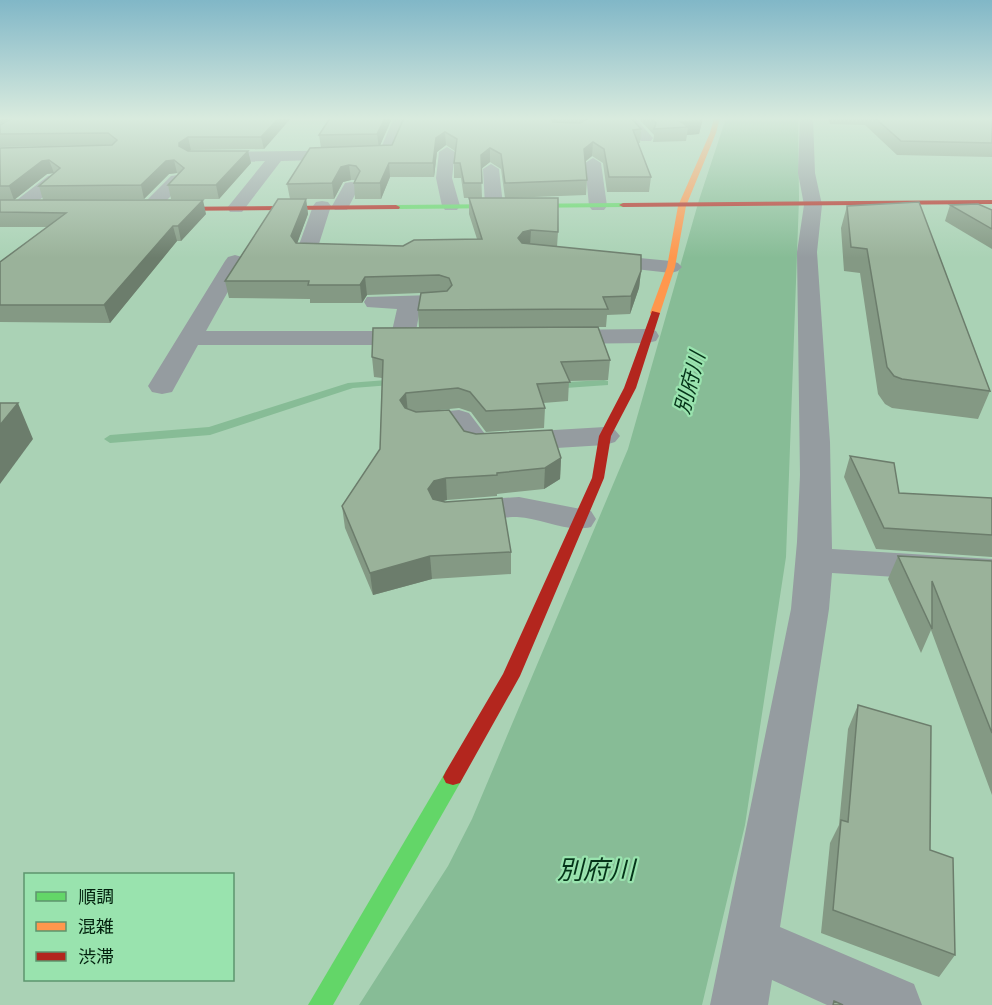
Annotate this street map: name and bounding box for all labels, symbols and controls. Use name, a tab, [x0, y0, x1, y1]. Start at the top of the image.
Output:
water label: 別府川	[670, 348, 709, 416]
water label: 別府川	[557, 855, 638, 885]
legend	[24, 873, 234, 981]
text: 順調	[78, 887, 114, 907]
text: 混雑	[78, 917, 114, 937]
text: 渋滞	[78, 947, 114, 967]

